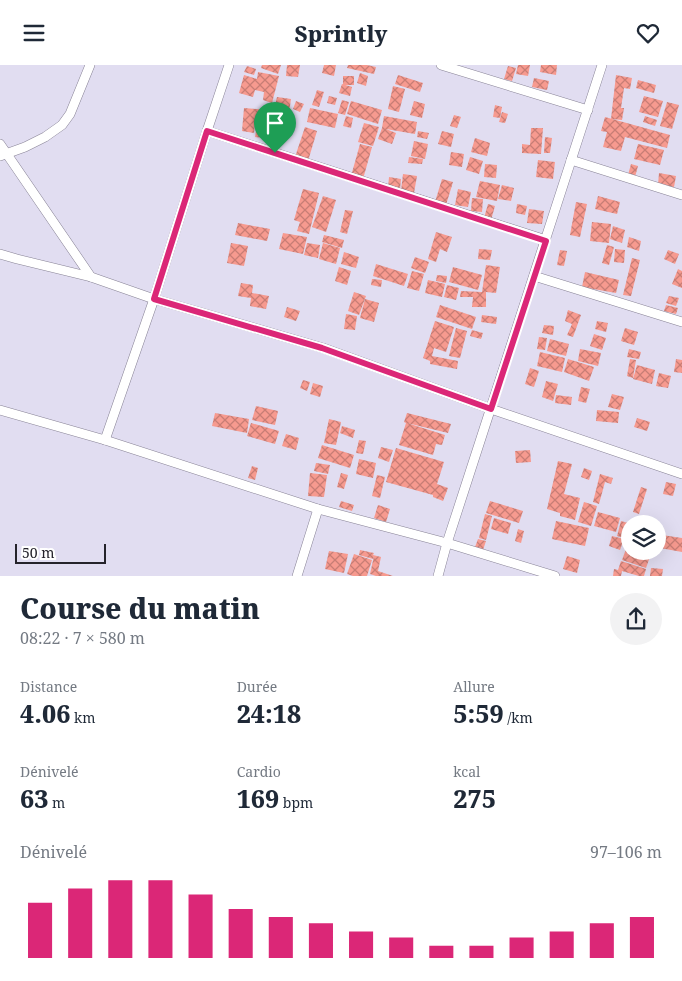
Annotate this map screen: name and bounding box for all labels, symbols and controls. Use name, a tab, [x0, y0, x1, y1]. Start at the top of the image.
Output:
text: Sprintly	[295, 18, 387, 48]
icon: menu	[20, 19, 48, 47]
icon: heart	[634, 19, 662, 47]
pin	[254, 102, 296, 153]
icon: arrive	[261, 109, 289, 137]
map controls	[621, 515, 666, 560]
button: layers	[621, 515, 666, 560]
scale bar	[15, 541, 106, 564]
text: 50 m	[22, 543, 55, 562]
text: Course du matin	[20, 589, 260, 627]
button: share	[610, 593, 662, 645]
text: 08:22 · 7 × 580 m	[20, 627, 145, 649]
text: Distance	[20, 677, 77, 696]
text: Durée	[237, 677, 277, 696]
text: Allure	[453, 677, 495, 696]
text: 4.06	[20, 696, 70, 730]
text: 24:18	[237, 696, 301, 730]
text: 5:59	[453, 696, 504, 730]
text: km	[70, 708, 95, 727]
text: /km	[504, 708, 533, 727]
text: Dénivelé	[20, 762, 79, 781]
text: Cardio	[237, 762, 281, 781]
text: kcal	[453, 762, 480, 781]
text: 63	[20, 781, 48, 815]
text: 169	[237, 781, 279, 815]
text: 275	[453, 781, 496, 815]
text: m	[48, 793, 65, 812]
text: bpm	[279, 793, 313, 812]
text: Dénivelé	[20, 841, 87, 863]
text: 97–106 m	[590, 841, 662, 863]

